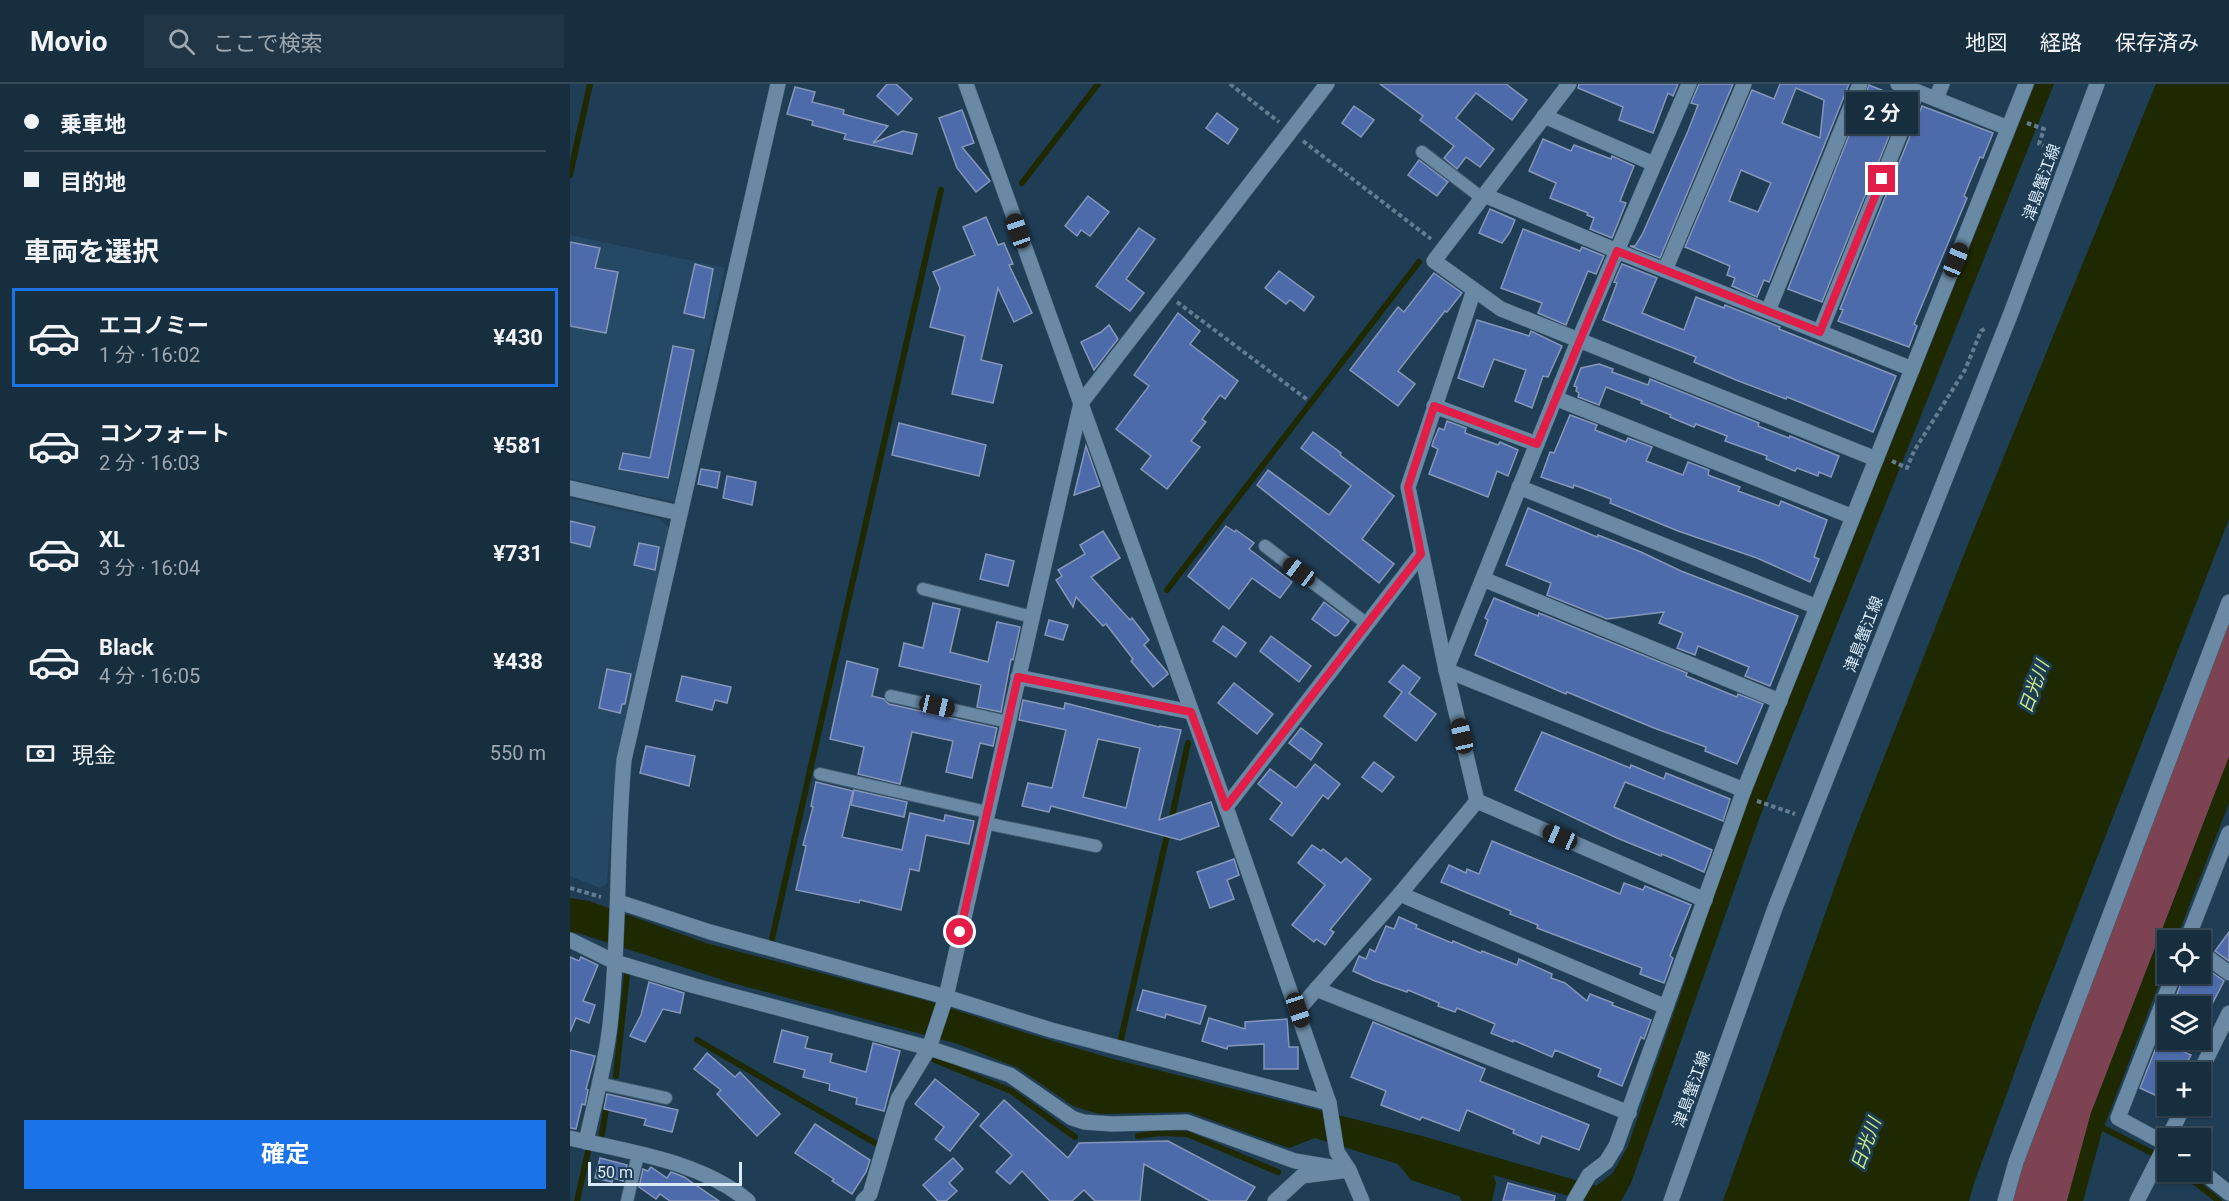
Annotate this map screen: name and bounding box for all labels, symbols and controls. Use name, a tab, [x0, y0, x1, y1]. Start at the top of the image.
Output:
search box	[144, 14, 564, 68]
text: Movio	[30, 25, 108, 58]
icon: search	[165, 25, 198, 58]
text: ここで検索	[213, 31, 323, 56]
text: 地図	[1965, 31, 2007, 55]
text: 経路	[2040, 31, 2082, 55]
text: 保存済み	[2115, 31, 2199, 55]
callout: 2 分	[1846, 92, 1918, 134]
text: 2 分	[1864, 101, 1900, 125]
text: 乗車地	[60, 112, 126, 137]
street label: 津島蟹江線	[2019, 141, 2064, 223]
route end	[1868, 165, 1895, 192]
text: 目的地	[60, 170, 126, 195]
car	[1004, 211, 1032, 251]
text: 車両を選択	[24, 236, 159, 268]
car	[1941, 240, 1971, 280]
icon: car	[27, 311, 81, 365]
text: エコノミー	[99, 313, 209, 338]
text: ¥430	[493, 325, 543, 350]
text: 1 分 · 16:02	[99, 343, 200, 367]
icon: car	[27, 419, 81, 473]
text: コンフォート	[99, 421, 230, 446]
text: ¥581	[493, 433, 543, 458]
text: 2 分 · 16:03	[99, 451, 200, 475]
icon: car	[27, 527, 81, 581]
text: XL	[99, 527, 125, 552]
text: ¥731	[493, 541, 543, 566]
car	[1279, 554, 1319, 590]
text: 3 分 · 16:04	[99, 556, 200, 580]
street label: 津島蟹江線	[1840, 593, 1887, 675]
icon: car	[27, 635, 81, 689]
text: Black	[99, 635, 154, 660]
text: ¥438	[493, 649, 543, 674]
water label: 日光川	[2014, 656, 2053, 716]
text: 4 分 · 16:05	[99, 664, 200, 688]
car	[917, 693, 957, 719]
car	[1449, 716, 1475, 756]
icon: cash	[24, 737, 57, 770]
text: 550 m	[490, 741, 546, 765]
text: 現金	[72, 743, 116, 768]
car	[1540, 821, 1580, 853]
route start	[946, 918, 973, 945]
map controls	[2157, 930, 2211, 1182]
button: locate	[2157, 930, 2211, 984]
car	[1284, 990, 1312, 1030]
button: layers	[2157, 996, 2211, 1050]
street label: 津島蟹江線	[1669, 1048, 1714, 1130]
button: +	[2157, 1062, 2211, 1116]
water label: 日光川	[1846, 1113, 1885, 1173]
button: 確定	[24, 1120, 546, 1189]
button: −	[2157, 1128, 2211, 1182]
scale bar	[588, 1159, 742, 1186]
text: 50 m	[597, 1163, 633, 1182]

